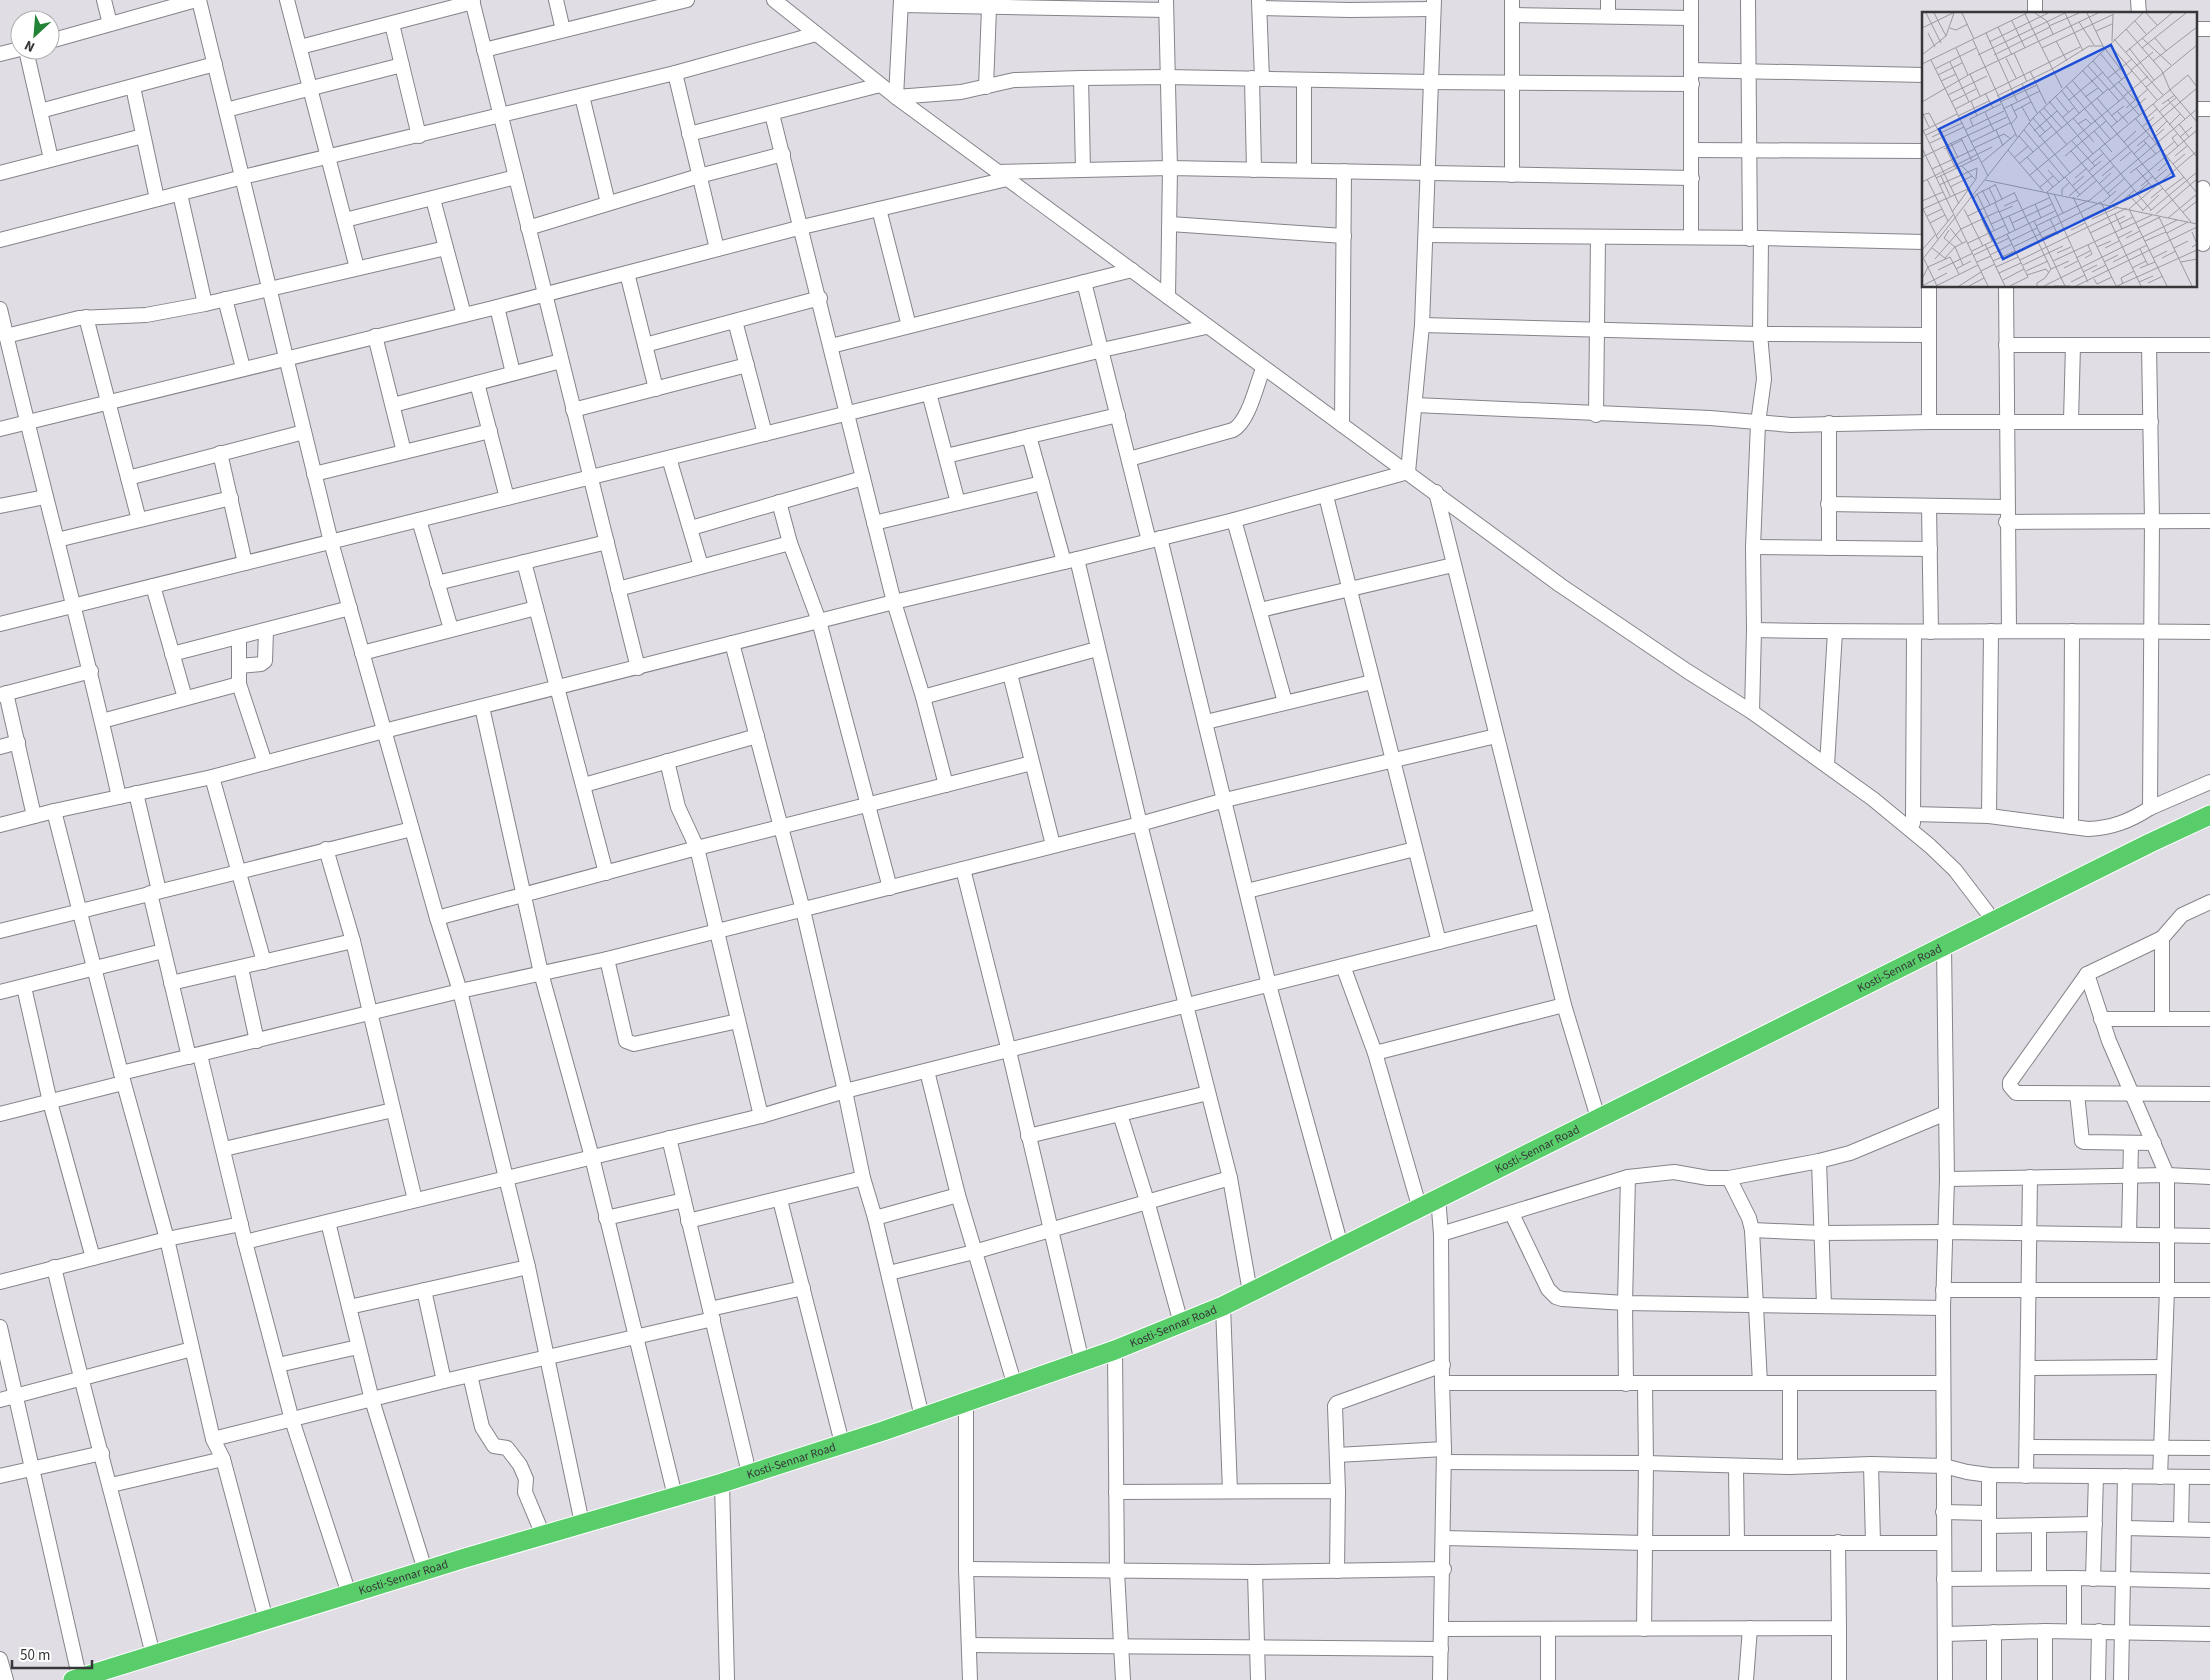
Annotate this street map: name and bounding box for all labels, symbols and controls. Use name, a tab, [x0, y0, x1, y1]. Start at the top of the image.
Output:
north arrow	[10, 10, 60, 60]
inset map	[1922, 12, 2198, 288]
text: N	[21, 35, 38, 57]
street label: Kosti-Sennar Road	[1854, 940, 1945, 997]
street label: Kosti-Sennar Road	[1492, 1121, 1583, 1178]
street label: Kosti-Sennar Road	[1127, 1301, 1219, 1352]
street label: Kosti-Sennar Road	[745, 1439, 838, 1483]
street label: Kosti-Sennar Road	[357, 1556, 450, 1600]
scale bar	[12, 1638, 92, 1670]
text: 50 m	[20, 1645, 50, 1666]

